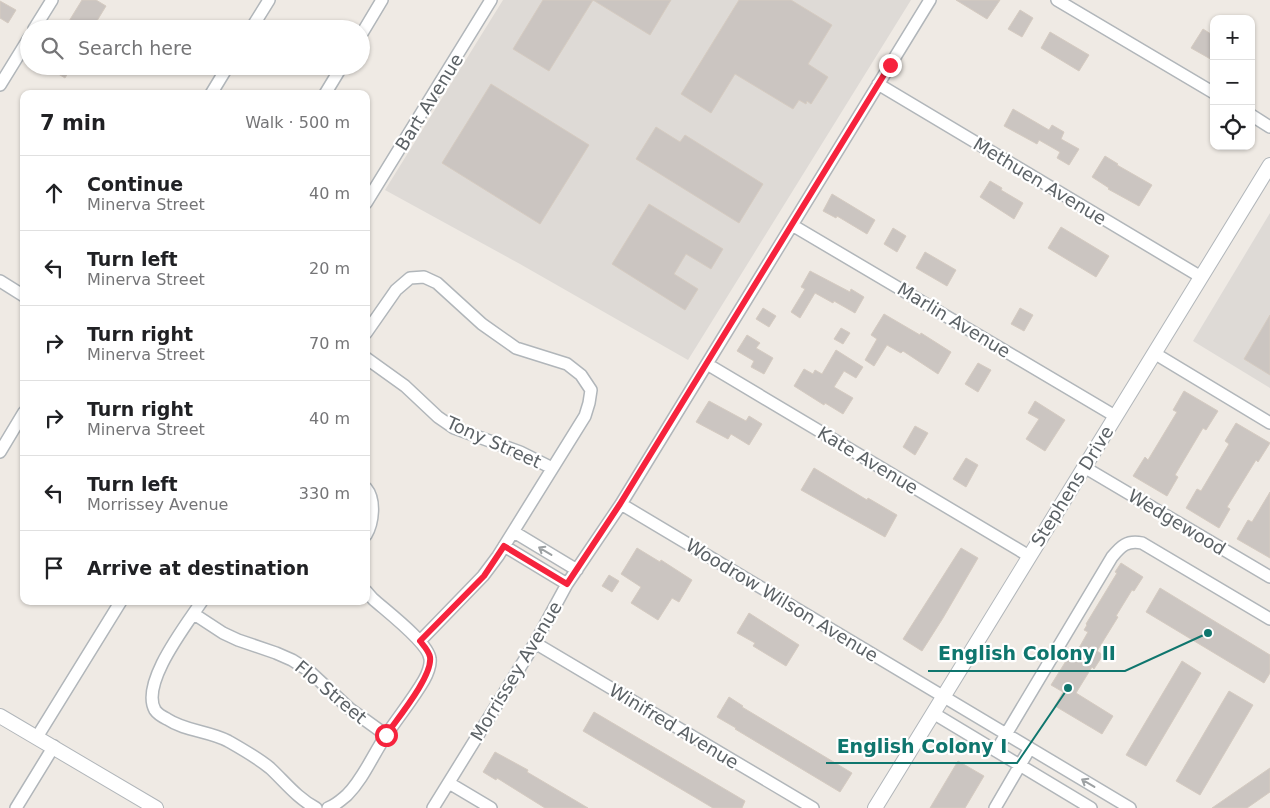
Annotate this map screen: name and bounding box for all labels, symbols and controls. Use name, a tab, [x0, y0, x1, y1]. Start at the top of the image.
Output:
map controls	[1210, 15, 1255, 150]
button: +	[1210, 15, 1255, 60]
search box	[20, 20, 370, 75]
icon: search	[38, 34, 66, 62]
text: Search here	[78, 37, 192, 59]
street label: Bart Avenue	[391, 50, 467, 154]
route end	[879, 54, 902, 77]
button: −	[1210, 60, 1255, 105]
button: locate	[1210, 105, 1255, 150]
text: 7 min	[40, 111, 106, 135]
text: Walk · 500 m	[245, 113, 350, 132]
street label: Methuen Avenue	[970, 133, 1110, 229]
text: Continue	[87, 173, 183, 195]
icon: ahead	[40, 179, 68, 207]
text: 40 m	[309, 184, 350, 203]
text: Minerva Street	[87, 195, 205, 214]
text: Turn left	[87, 248, 178, 270]
icon: left	[40, 254, 68, 282]
text: 20 m	[309, 259, 350, 278]
text: Minerva Street	[87, 270, 205, 289]
street label: Marlin Avenue	[894, 278, 1014, 362]
text: Turn right	[87, 323, 193, 345]
icon: right	[40, 329, 68, 357]
text: 70 m	[309, 334, 350, 353]
text: Minerva Street	[87, 345, 205, 364]
text: Turn right	[87, 398, 193, 420]
icon: right	[40, 404, 68, 432]
text: 40 m	[309, 409, 350, 428]
street label: Tony Street	[442, 411, 545, 472]
text: Minerva Street	[87, 420, 205, 439]
street label: Kate Avenue	[814, 422, 922, 498]
street label: Stephens Drive	[1027, 422, 1117, 550]
text: Turn left	[87, 473, 178, 495]
icon: left	[40, 479, 68, 507]
text: 330 m	[299, 484, 350, 503]
street label: Wedgewood	[1124, 485, 1230, 559]
text: Morrissey Avenue	[87, 495, 228, 514]
street label: Woodrow Wilson Avenue	[682, 534, 882, 666]
one-way arrow	[539, 545, 553, 555]
icon: arrive	[40, 554, 68, 582]
text: Arrive at destination	[87, 557, 309, 579]
street label: Morrissey Avenue	[466, 597, 566, 745]
callout: English Colony II	[928, 637, 1125, 671]
text: English Colony II	[938, 642, 1116, 664]
street label: Flo Street	[291, 656, 371, 728]
street label: Winifred Avenue	[605, 679, 743, 773]
route start	[375, 724, 398, 747]
callout: English Colony I	[826, 729, 1017, 763]
text: English Colony I	[837, 735, 1007, 757]
one-way arrow	[1082, 778, 1096, 788]

